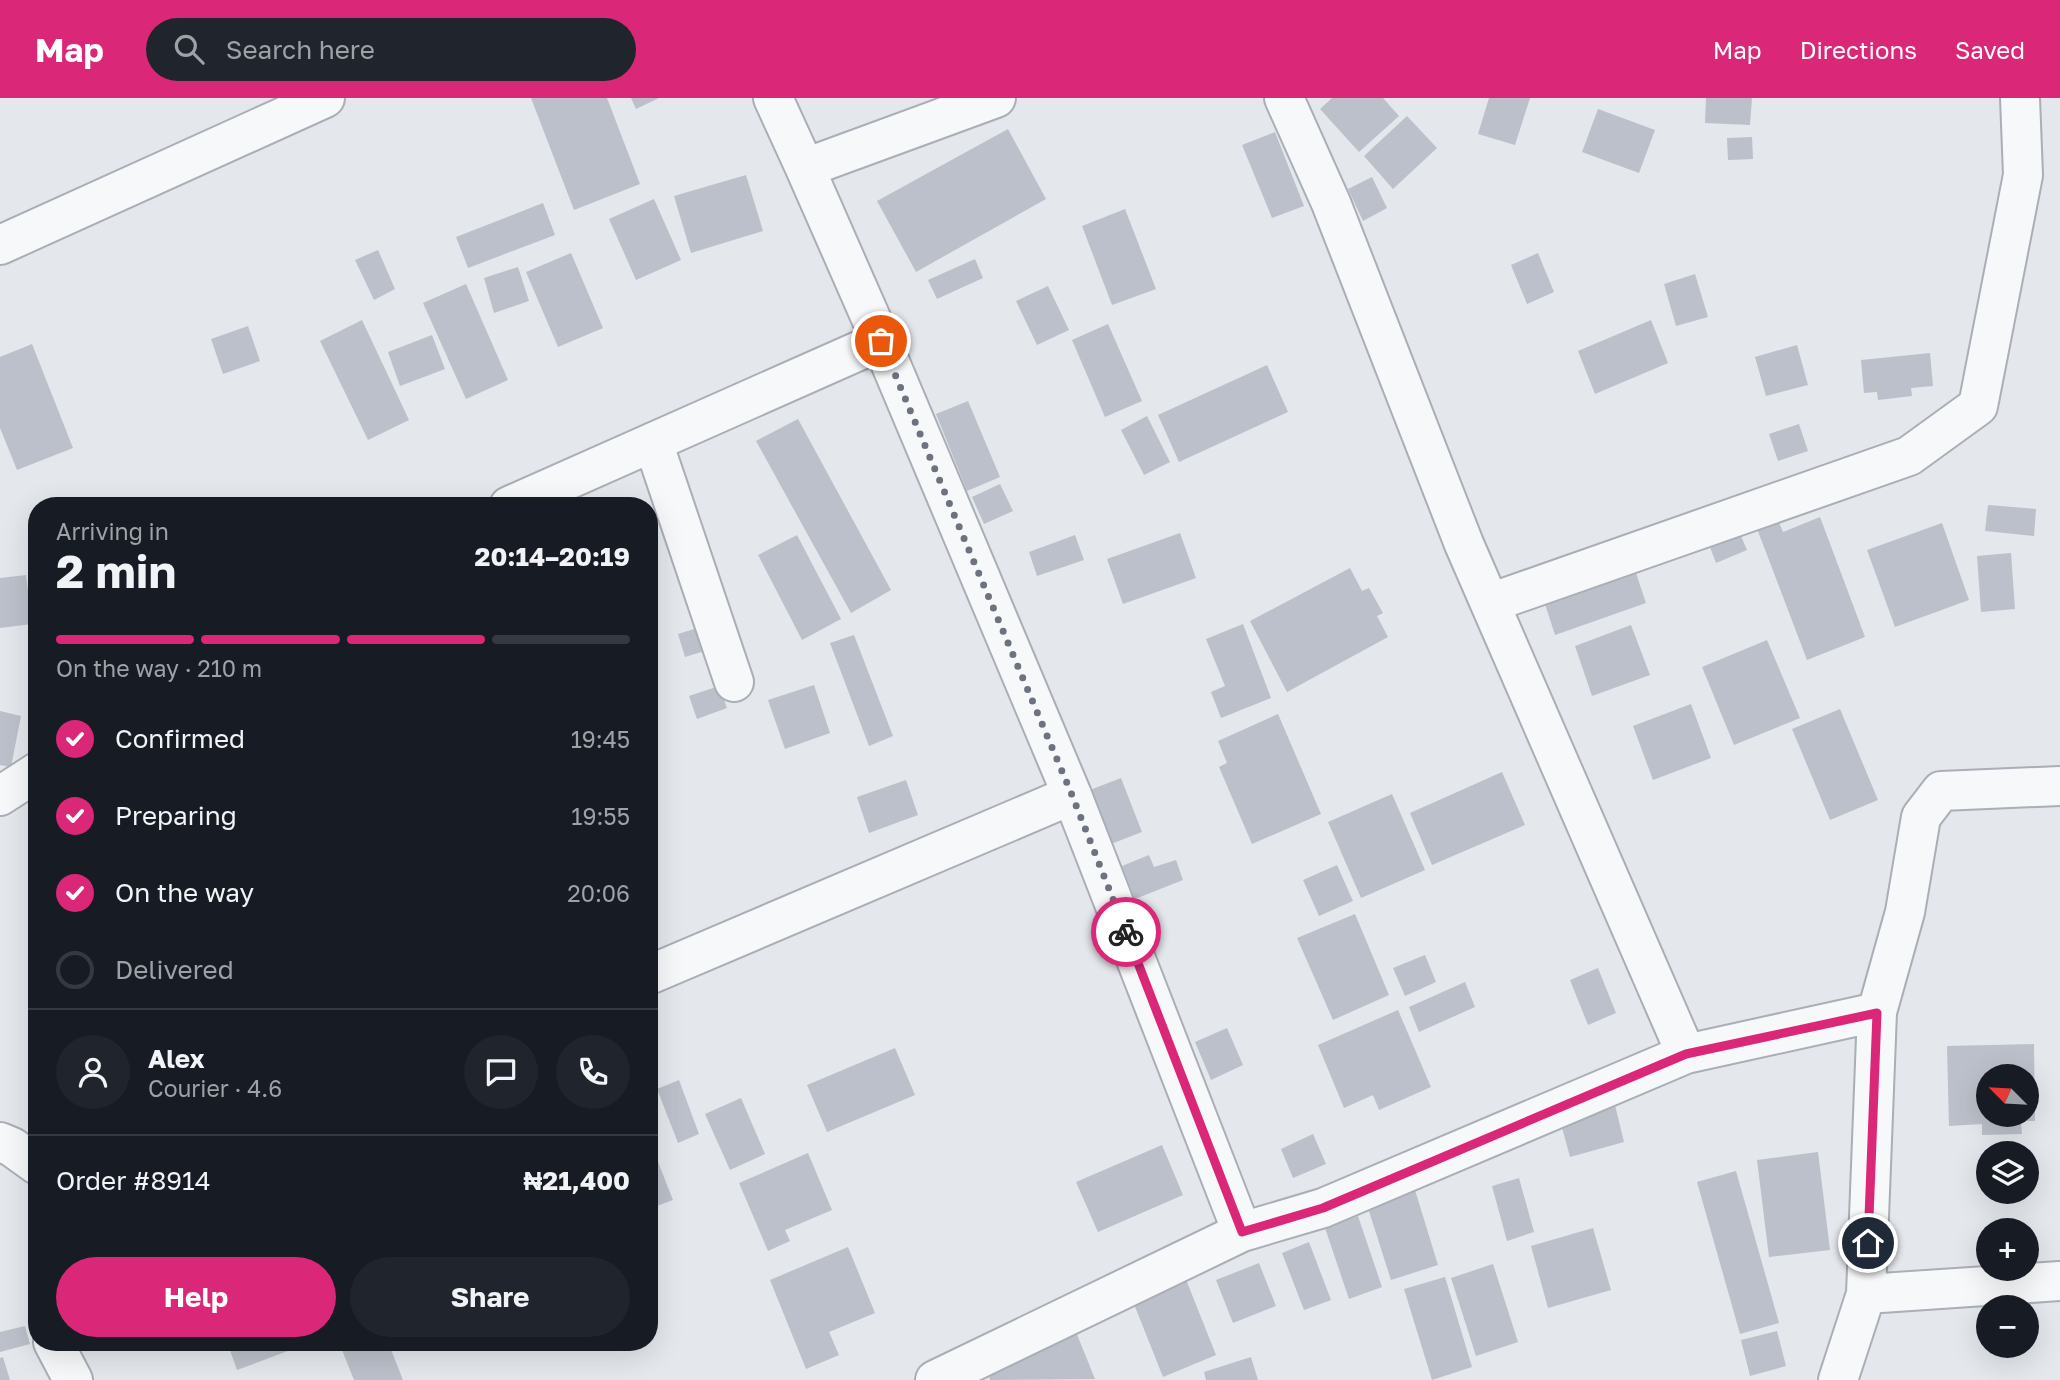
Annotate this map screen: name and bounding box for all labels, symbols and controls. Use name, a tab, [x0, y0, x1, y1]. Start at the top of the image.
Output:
search box	[146, 18, 636, 81]
text: Map	[35, 30, 104, 69]
icon: search	[170, 30, 208, 68]
text: Search here	[226, 34, 375, 65]
text: Map	[1713, 35, 1762, 64]
text: Directions	[1800, 35, 1917, 64]
text: Saved	[1955, 35, 2025, 64]
pin	[851, 311, 911, 371]
icon: bag	[862, 322, 900, 360]
text: Arriving in	[56, 517, 169, 545]
text: 20:14–20:19	[475, 541, 630, 572]
text: 2 min	[56, 543, 176, 598]
text: On the way · 210 m	[56, 654, 262, 682]
icon: check	[56, 720, 94, 758]
text: Confirmed	[115, 723, 245, 754]
text: 19:45	[571, 725, 630, 753]
icon: check	[56, 797, 94, 835]
text: Preparing	[115, 800, 237, 831]
text: 19:55	[571, 802, 630, 830]
icon: check	[56, 874, 94, 912]
text: On the way	[115, 877, 254, 908]
text: 20:06	[567, 879, 630, 907]
courier	[1091, 897, 1161, 967]
icon: bike	[1107, 913, 1145, 951]
text: Delivered	[115, 954, 234, 985]
button: person	[56, 1035, 130, 1109]
button: chat	[464, 1035, 538, 1109]
button: phone	[556, 1035, 630, 1109]
text: Alex	[148, 1043, 205, 1074]
north arrow	[1976, 1064, 2039, 1127]
map controls	[1976, 1064, 2039, 1358]
text: Courier · 4.6	[148, 1074, 282, 1102]
button: layers	[1976, 1141, 2039, 1204]
text: Order #8914	[56, 1165, 211, 1196]
text: ₦21,400	[524, 1165, 630, 1196]
pin	[1838, 1213, 1898, 1273]
button: +	[1976, 1218, 2039, 1281]
icon: home	[1849, 1224, 1887, 1262]
button: Help	[56, 1257, 336, 1337]
button: Share	[350, 1257, 630, 1337]
button: −	[1976, 1295, 2039, 1358]

